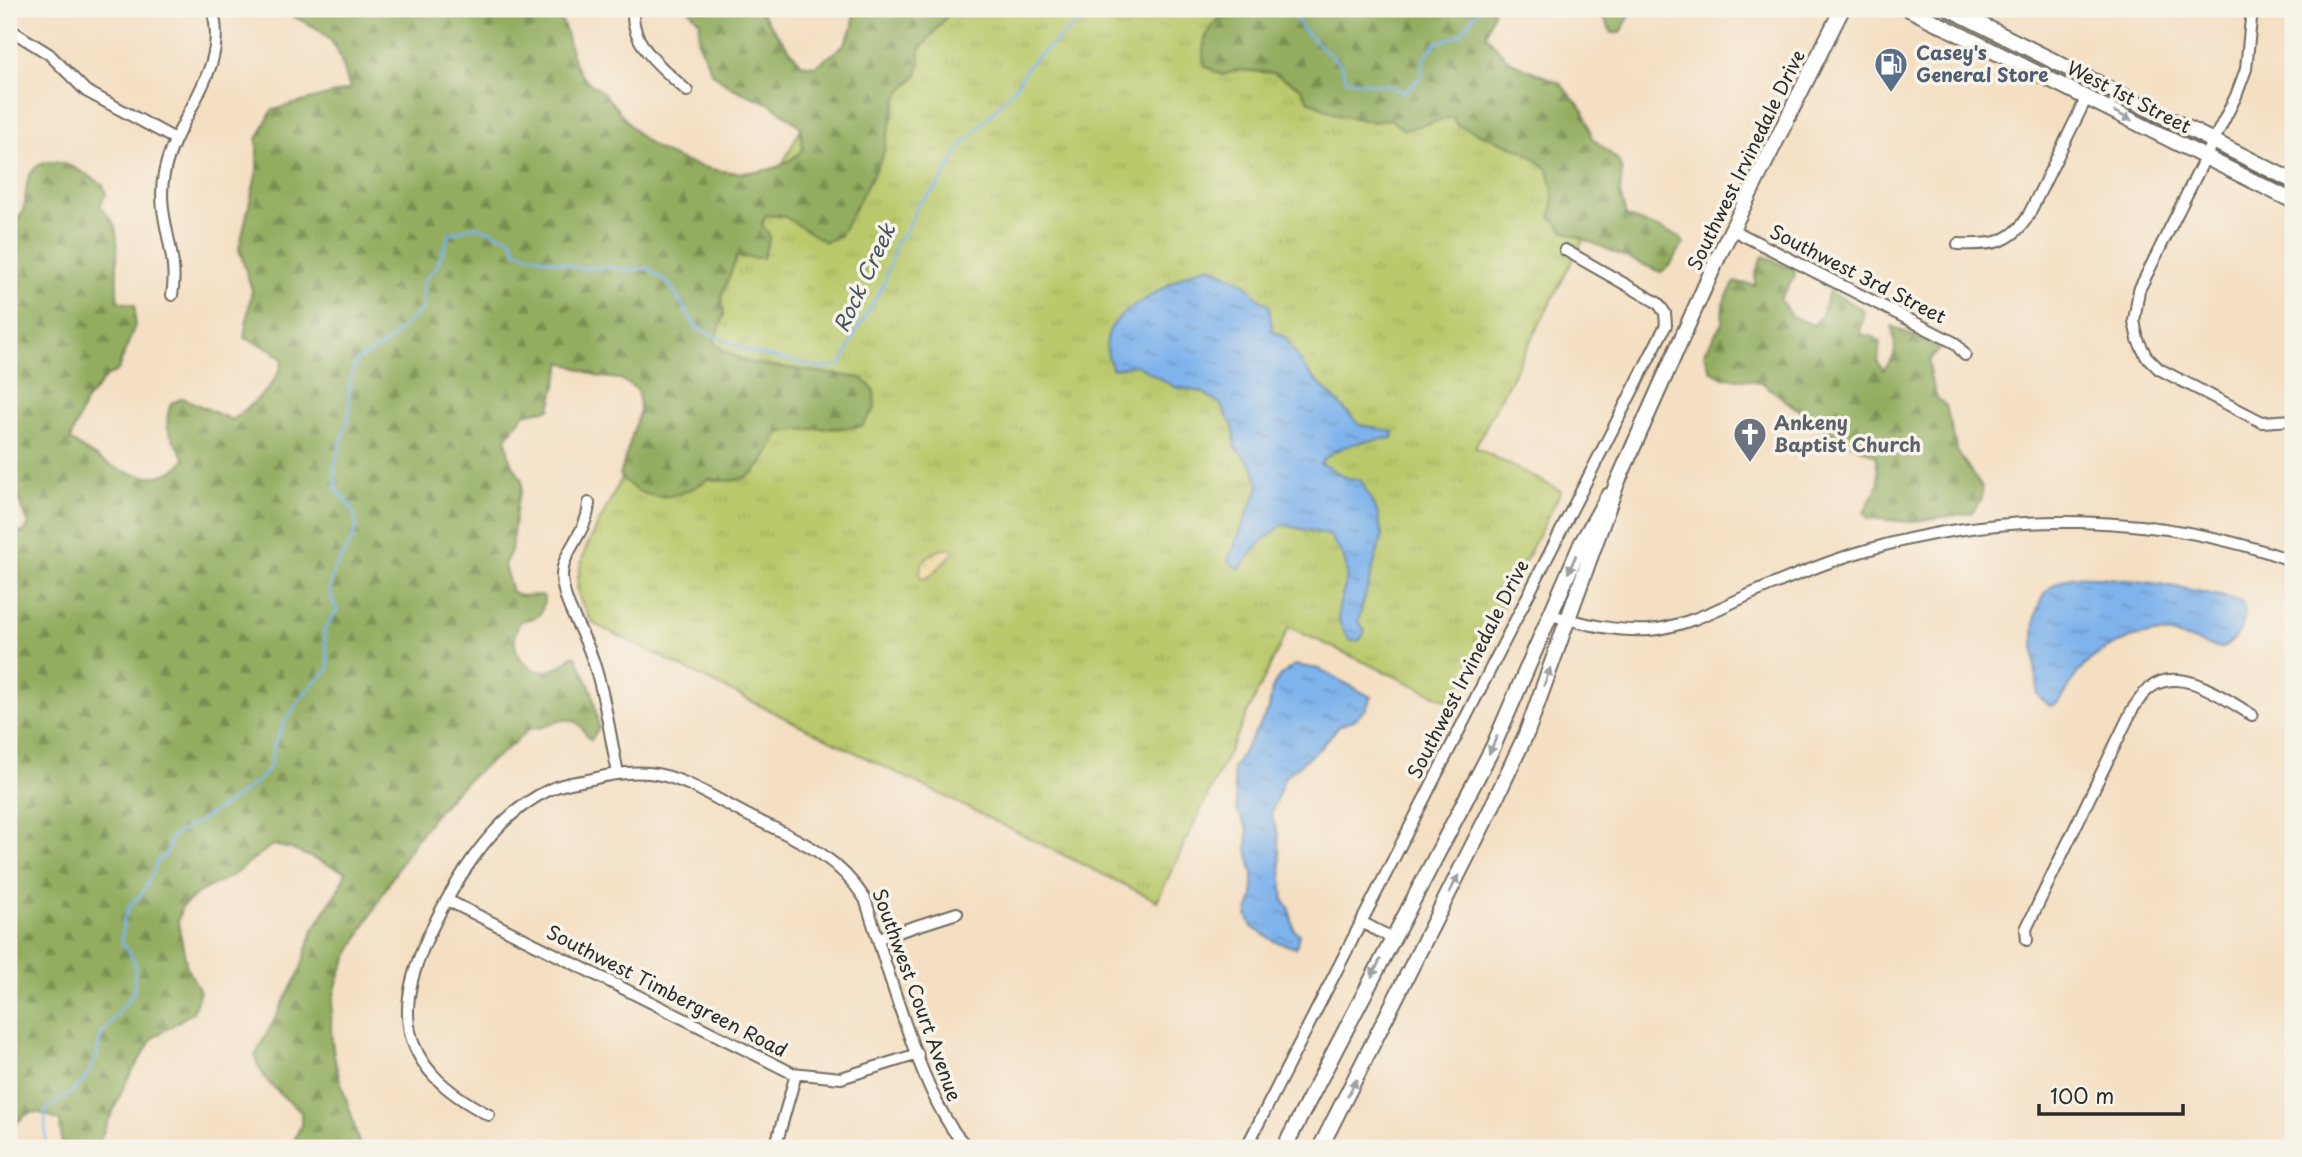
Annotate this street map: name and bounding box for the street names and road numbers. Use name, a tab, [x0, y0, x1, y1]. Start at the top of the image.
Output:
street label: Southwest Irvinedale Drive	[1679, 45, 1811, 275]
street label: West 1st Street	[2063, 53, 2197, 140]
street label: Southwest 3rd Street	[1766, 217, 1952, 330]
street label: Southwest Irvinedale Drive	[1400, 554, 1535, 783]
street label: Southwest Court Avenue	[866, 885, 969, 1105]
street label: Southwest Timbergreen Road	[542, 917, 793, 1063]

